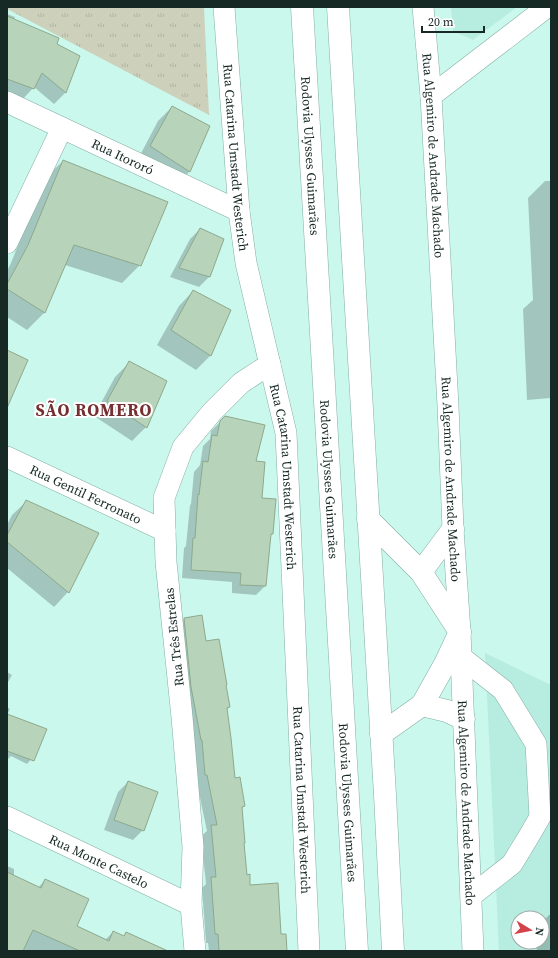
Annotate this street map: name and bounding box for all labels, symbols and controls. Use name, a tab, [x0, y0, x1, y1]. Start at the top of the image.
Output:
scale bar	[422, 8, 484, 34]
text: 20 m	[428, 14, 454, 30]
street label: Rua Algemiro de Andrade Machado	[419, 52, 448, 259]
street label: Rua Catarina Umstadt Westerich	[220, 63, 253, 252]
street label: Rodovia Ulysses Guimarães	[298, 76, 324, 236]
street label: Rua Itororó	[89, 135, 157, 178]
street label: Rua Algemiro de Andrade Machado	[438, 376, 465, 582]
street label: Rua Catarina Umstadt Westerich	[266, 382, 301, 571]
district label: SÃO ROMERO	[36, 398, 152, 422]
street label: Rodovia Ulysses Guimarães	[316, 399, 343, 560]
street label: Rua Gentil Ferronato	[27, 460, 144, 527]
street label: Rua Três Estrelas	[160, 587, 188, 687]
street label: Rua Algemiro de Andrade Machado	[454, 700, 480, 906]
street label: Rua Catarina Umstadt Westerich	[290, 706, 315, 894]
street label: Rodovia Ulysses Guimarães	[335, 723, 361, 883]
street label: Rua Monte Castelo	[47, 830, 151, 892]
north arrow	[510, 910, 550, 950]
text: N	[531, 926, 547, 937]

